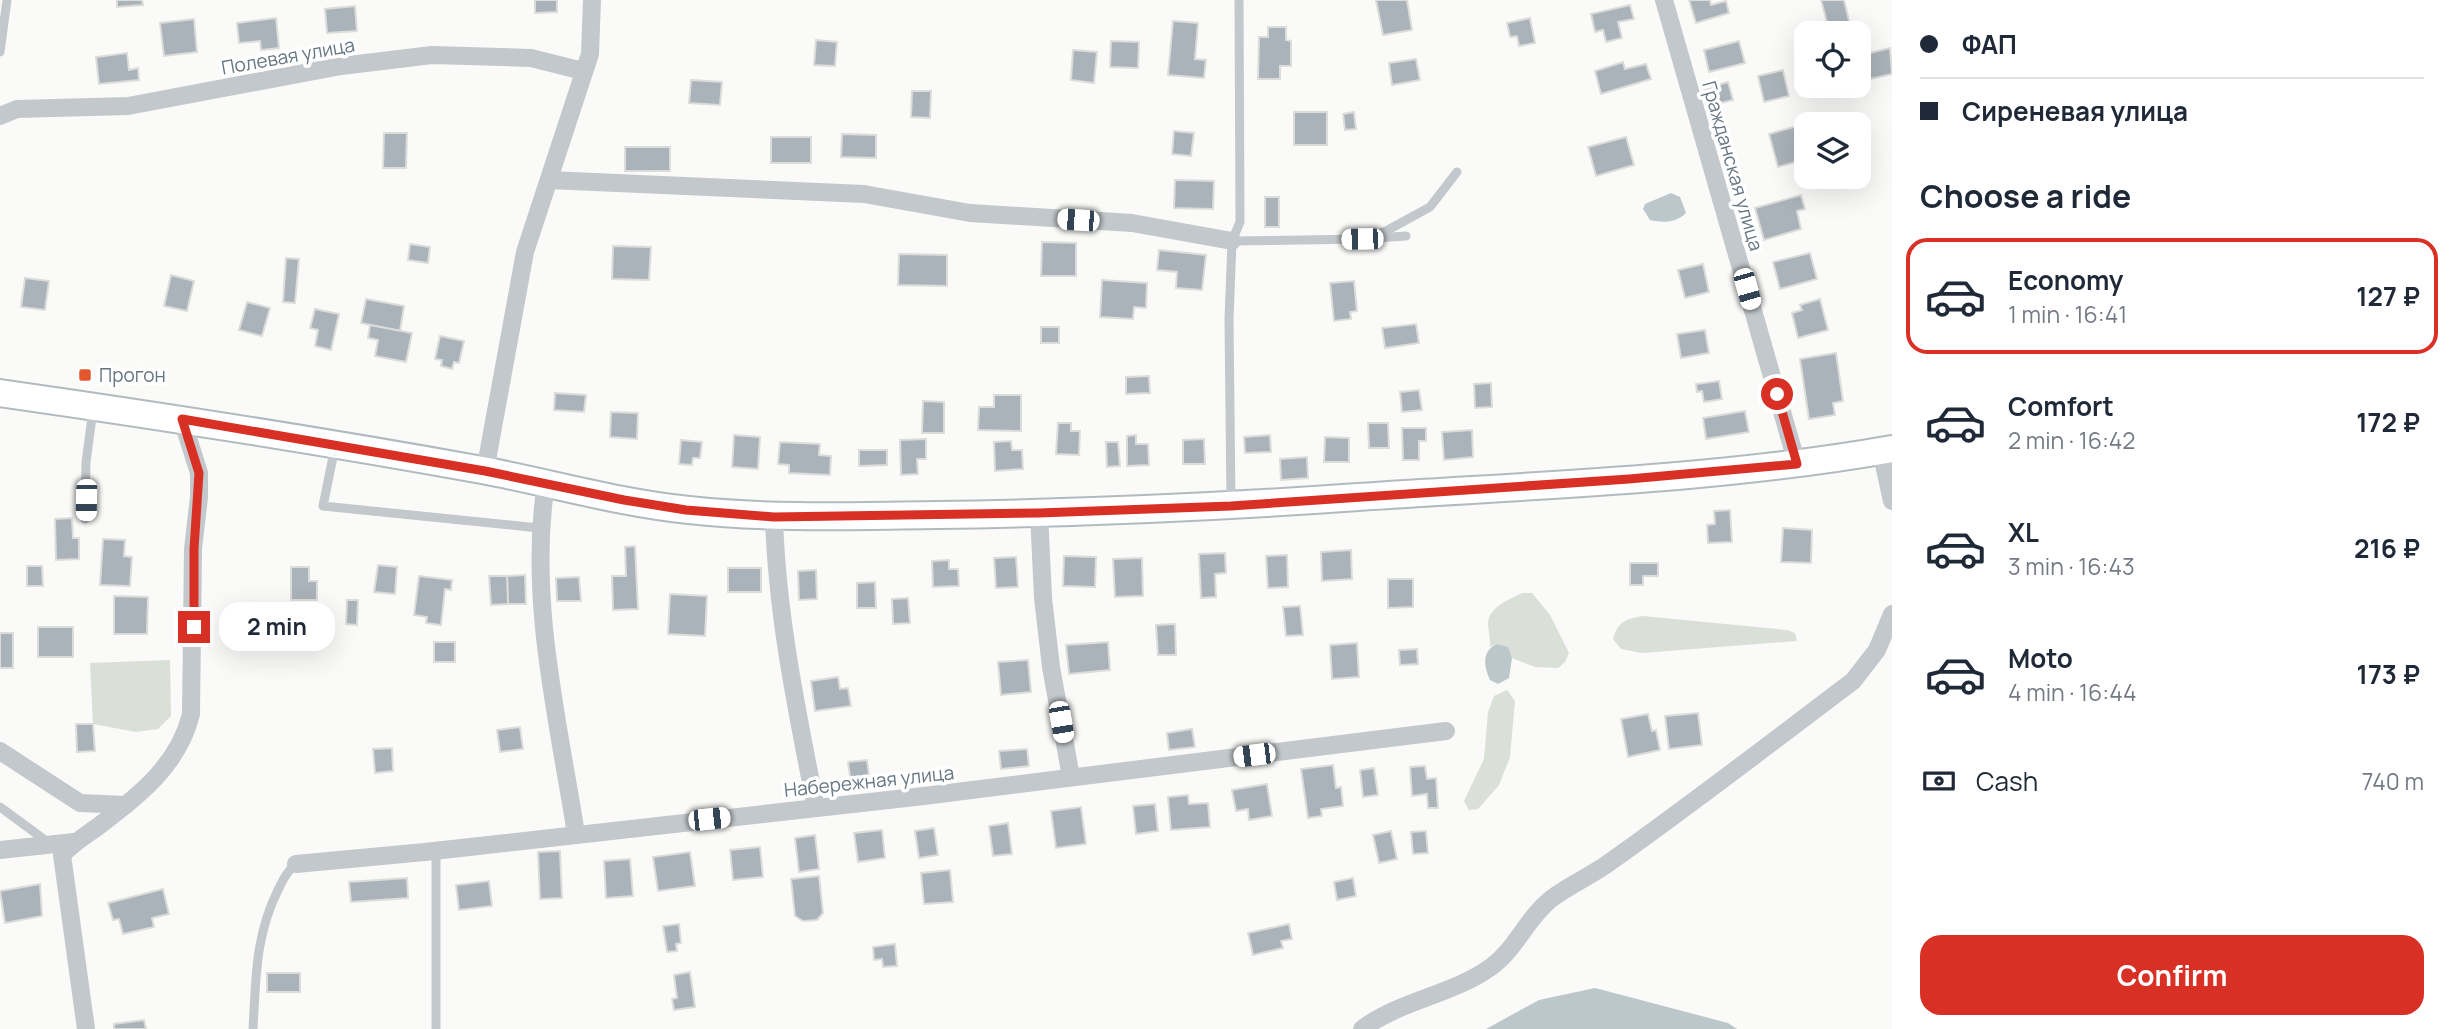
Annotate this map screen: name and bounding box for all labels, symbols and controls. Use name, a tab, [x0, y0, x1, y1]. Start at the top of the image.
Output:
map controls	[1794, 21, 1871, 189]
button: locate	[1794, 21, 1871, 98]
text: ФАП	[1962, 26, 2017, 62]
street label: Полевая улица	[219, 31, 357, 81]
street label: Гражданская улица	[1696, 78, 1770, 254]
text: Сиреневая улица	[1962, 93, 2188, 129]
button: layers	[1794, 112, 1871, 189]
text: Choose a ride	[1920, 174, 2131, 218]
car	[1057, 208, 1100, 232]
car	[1341, 228, 1384, 250]
text: Economy	[2008, 262, 2123, 298]
icon: car	[1924, 265, 1987, 328]
car	[1732, 266, 1763, 312]
text: 127 ₽	[2356, 278, 2420, 314]
text: 1 min · 16:41	[2008, 298, 2127, 330]
place label: Прогон	[99, 362, 166, 388]
marker: Прогон	[77, 367, 93, 383]
route start	[1761, 378, 1793, 410]
text: Comfort	[2008, 388, 2114, 424]
icon: car	[1924, 391, 1987, 454]
text: 172 ₽	[2356, 404, 2420, 440]
text: 2 min · 16:42	[2008, 424, 2135, 456]
car	[76, 479, 97, 521]
text: XL	[2008, 514, 2039, 550]
icon: car	[1924, 517, 1987, 580]
text: 216 ₽	[2354, 530, 2420, 566]
text: 3 min · 16:43	[2008, 550, 2135, 582]
callout: 2 min	[218, 602, 334, 652]
text: 2 min	[247, 610, 307, 642]
route end	[178, 611, 210, 643]
text: Moto	[2008, 640, 2073, 676]
icon: car	[1924, 643, 1987, 706]
text: 173 ₽	[2357, 656, 2420, 692]
text: 4 min · 16:44	[2008, 676, 2137, 708]
car	[1048, 699, 1075, 745]
car	[1232, 742, 1277, 768]
street label: Набережная улица	[783, 759, 955, 803]
icon: cash	[1920, 762, 1958, 800]
text: Cash	[1976, 763, 2038, 799]
text: 740 m	[2362, 765, 2424, 797]
car	[688, 806, 731, 832]
button: Confirm	[1920, 935, 2424, 1015]

